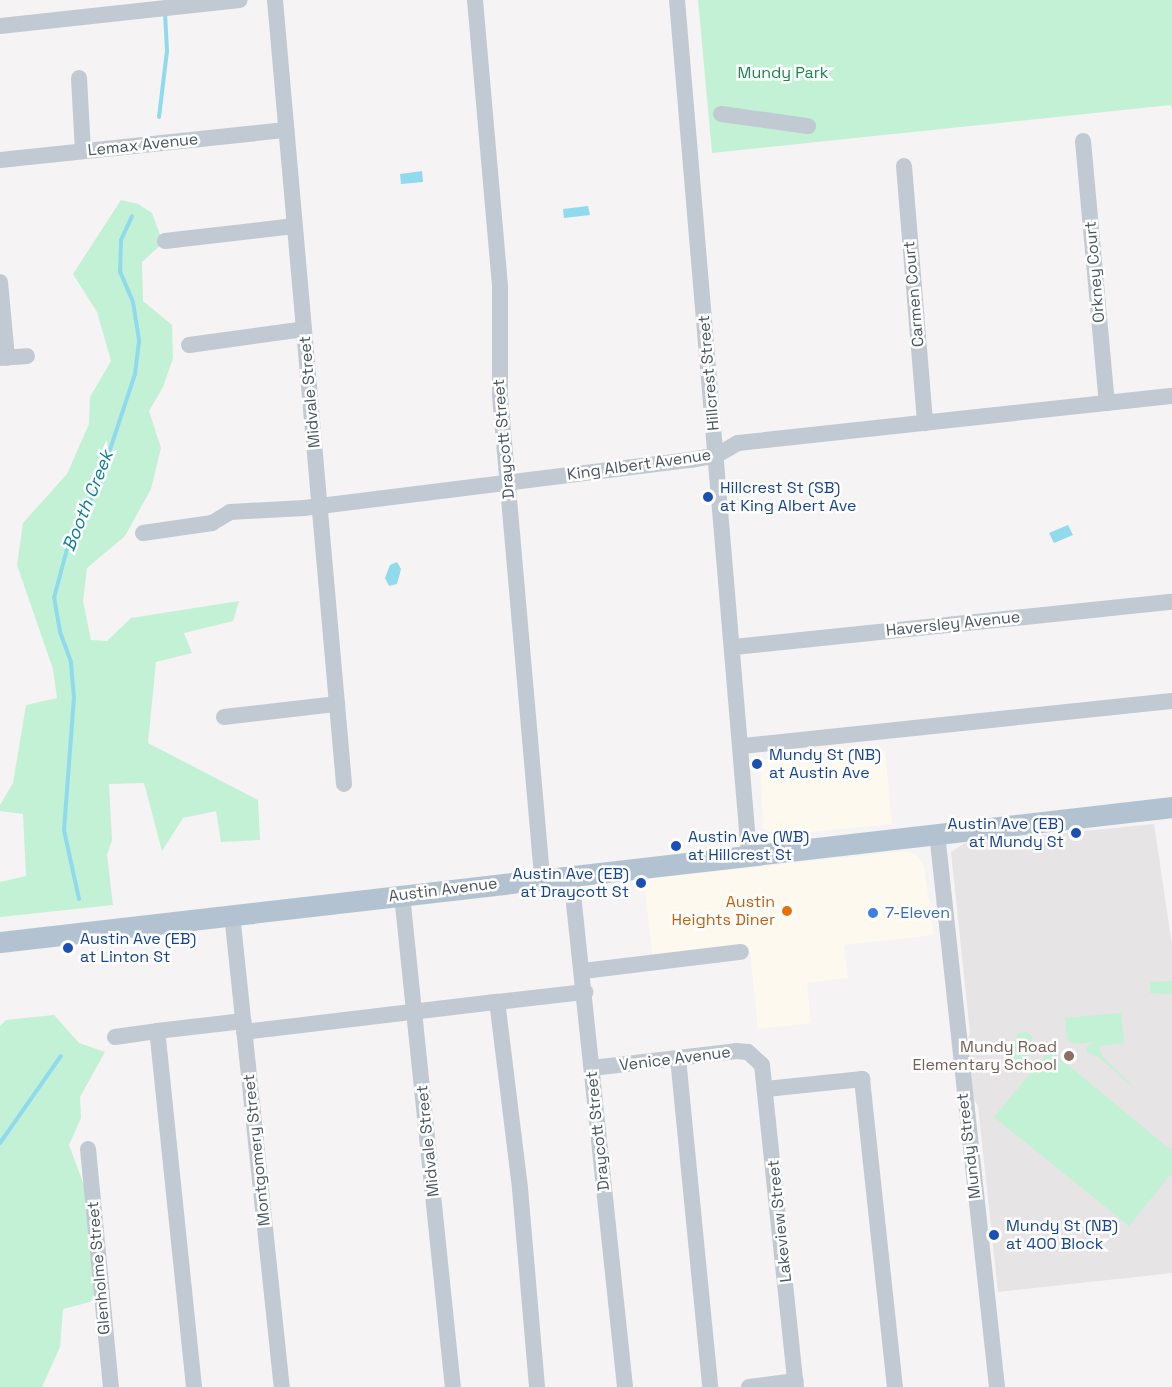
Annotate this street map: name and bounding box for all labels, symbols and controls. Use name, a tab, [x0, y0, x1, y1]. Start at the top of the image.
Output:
park label: Mundy Park	[738, 63, 828, 83]
street label: Lemax Avenue	[87, 130, 199, 160]
street label: Orkney Court	[1081, 220, 1109, 324]
street label: Carmen Court	[900, 240, 928, 348]
street label: Hillcrest Street	[694, 315, 724, 431]
street label: Midvale Street	[296, 335, 324, 449]
street label: Draycott Street	[489, 378, 519, 500]
street label: King Albert Avenue	[566, 445, 712, 485]
water label: Booth Creek	[58, 447, 118, 555]
place label: Hillcrest St (SB) at King Albert Ave	[720, 478, 857, 516]
marker: Hillcrest St (SB) at King Albert Ave	[701, 490, 715, 504]
street label: Haversley Avenue	[885, 607, 1021, 641]
place label: Mundy St (NB) at Austin Ave	[769, 745, 881, 783]
marker: Mundy St (NB) at Austin Ave	[750, 757, 764, 771]
place label: Austin Ave (EB) at Mundy St	[947, 814, 1064, 852]
marker: Austin Ave (EB) at Mundy St	[1069, 826, 1083, 840]
place label: Austin Ave (WB) at Hillcrest St	[688, 827, 810, 865]
marker: Austin Ave (WB) at Hillcrest St	[669, 839, 683, 853]
place label: Austin Ave (EB) at Draycott St	[512, 864, 629, 902]
street label: Austin Avenue	[387, 874, 499, 906]
marker: Austin Ave (EB) at Draycott St	[634, 876, 648, 890]
place label: Austin Heights Diner	[672, 892, 775, 930]
place label: 7-Eleven	[885, 903, 950, 923]
marker: Austin Heights Diner	[780, 904, 794, 918]
marker: 7-Eleven	[866, 906, 880, 920]
place label: Austin Ave (EB) at Linton St	[80, 929, 197, 967]
marker: Austin Ave (EB) at Linton St	[61, 941, 75, 955]
place label: Mundy Road Elementary School	[912, 1037, 1057, 1075]
street label: Venice Avenue	[618, 1043, 732, 1075]
marker: Mundy Road Elementary School	[1062, 1049, 1076, 1063]
street label: Draycott Street	[582, 1070, 614, 1192]
street label: Montgomery Street	[239, 1073, 275, 1227]
street label: Midvale Street	[413, 1084, 443, 1198]
street label: Mundy Street	[953, 1092, 985, 1200]
street label: Lakeview Street	[764, 1159, 796, 1283]
street label: Glenholme Street	[84, 1201, 114, 1335]
place label: Mundy St (NB) at 400 Block	[1006, 1216, 1118, 1254]
marker: Mundy St (NB) at 400 Block	[987, 1228, 1001, 1242]

